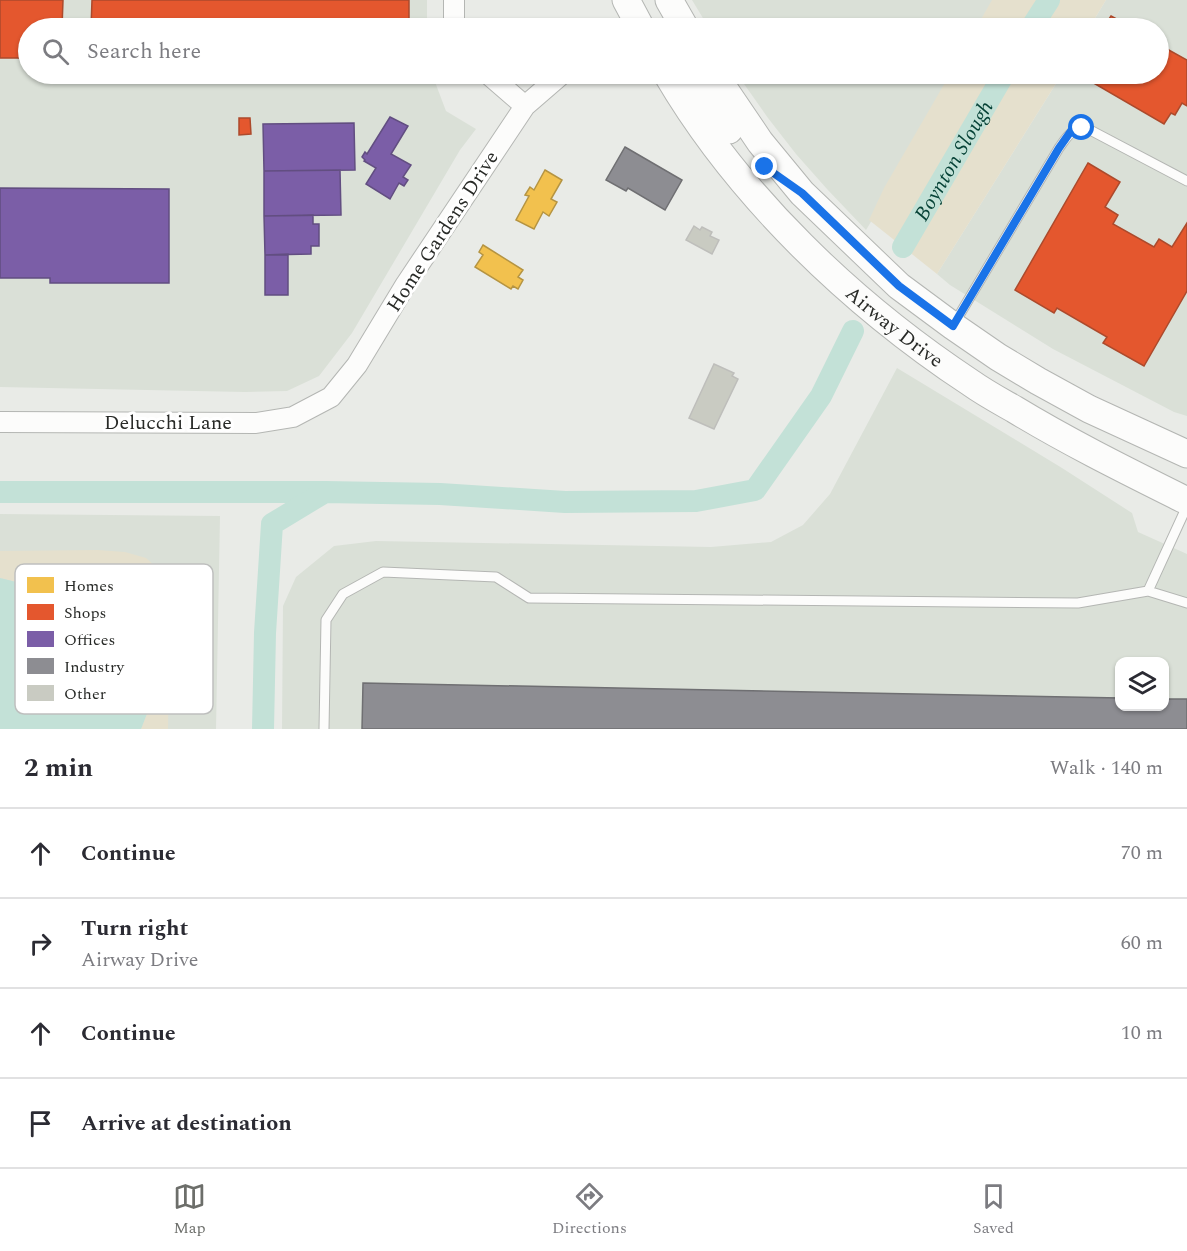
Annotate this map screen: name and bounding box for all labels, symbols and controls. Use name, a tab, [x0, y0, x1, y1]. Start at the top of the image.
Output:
search box	[18, 18, 1169, 84]
icon: search	[39, 35, 72, 68]
text: Search here	[87, 35, 201, 68]
water label: Boynton Slough	[906, 95, 1002, 227]
route start	[1068, 114, 1094, 140]
street label: Home Gardens Drive	[379, 145, 506, 318]
route end	[751, 153, 777, 179]
street label: Airway Drive	[838, 279, 949, 376]
street label: Delucchi Lane	[104, 408, 232, 438]
legend	[15, 564, 213, 714]
text: Homes	[64, 574, 114, 598]
text: Shops	[64, 601, 106, 625]
text: Offices	[64, 628, 115, 652]
text: Industry	[64, 655, 125, 679]
map controls	[1115, 657, 1169, 711]
button: layers	[1115, 657, 1169, 711]
text: Other	[64, 682, 106, 706]
text: 2 min	[24, 748, 93, 788]
text: Walk · 140 m	[1050, 753, 1163, 783]
icon: ahead	[24, 837, 57, 870]
text: Continue	[81, 837, 176, 870]
text: 70 m	[1121, 838, 1163, 868]
text: Turn right	[81, 912, 188, 945]
icon: right	[24, 927, 57, 960]
text: 60 m	[1121, 928, 1163, 958]
text: Airway Drive	[81, 945, 199, 975]
icon: ahead	[24, 1017, 57, 1050]
text: Continue	[81, 1017, 176, 1050]
text: 10 m	[1121, 1018, 1163, 1048]
icon: arrive	[24, 1107, 57, 1140]
text: Arrive at destination	[81, 1107, 292, 1140]
tab: Map	[173, 1180, 206, 1240]
tab: Directions	[552, 1180, 627, 1240]
tab: Saved	[973, 1180, 1014, 1240]

